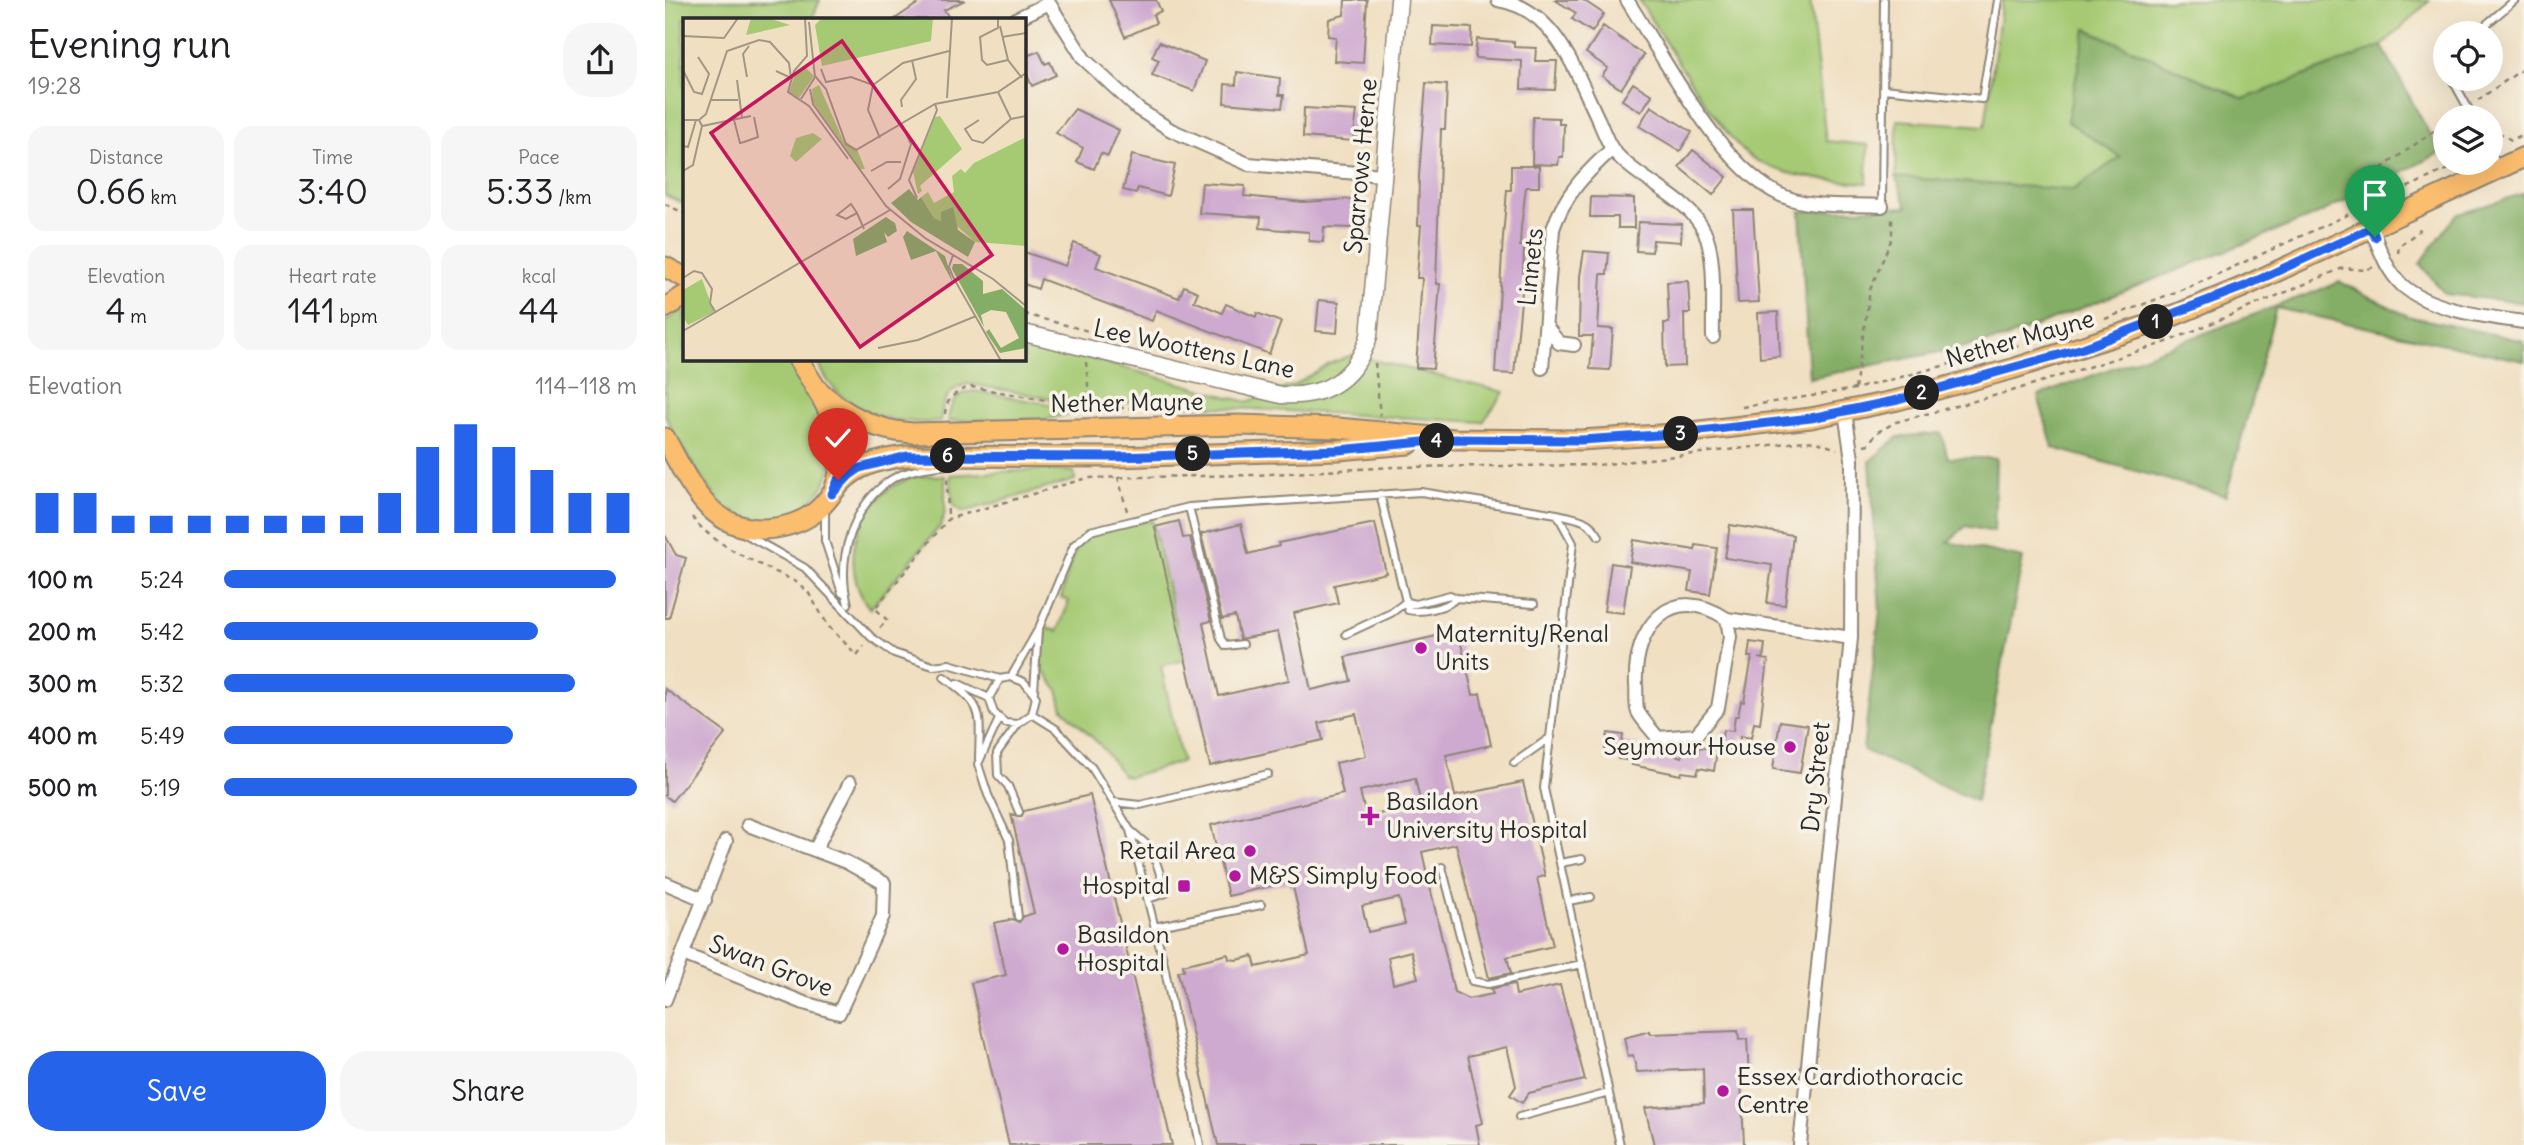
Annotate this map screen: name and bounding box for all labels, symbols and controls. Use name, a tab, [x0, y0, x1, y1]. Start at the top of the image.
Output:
inset map	[683, 18, 1025, 360]
text: Evening run	[28, 21, 231, 68]
map controls	[2433, 21, 2503, 175]
button: locate	[2433, 21, 2503, 91]
button: share	[563, 23, 637, 97]
text: 19:28	[28, 71, 81, 100]
street label: Sparrows Herne	[1337, 77, 1383, 255]
button: layers	[2433, 105, 2503, 175]
text: Distance	[89, 145, 163, 169]
text: Time	[312, 145, 353, 169]
text: Pace	[518, 145, 559, 169]
pin	[2345, 165, 2405, 237]
text: 0.66	[75, 169, 146, 213]
text: 3:40	[297, 169, 368, 213]
text: 5:33	[486, 169, 554, 213]
icon: arrive	[2356, 176, 2394, 214]
text: km	[146, 185, 177, 209]
text: /km	[554, 185, 592, 209]
street label: Linnets	[1511, 226, 1549, 307]
text: Elevation	[87, 264, 165, 288]
text: Heart rate	[288, 264, 377, 288]
text: kcal	[522, 264, 556, 288]
text: 4	[105, 288, 126, 332]
text: 141	[287, 288, 335, 332]
text: 44	[519, 288, 559, 332]
street label: Nether Mayne	[1942, 303, 2097, 374]
text: m	[126, 304, 147, 328]
text: bpm	[335, 304, 378, 328]
pin: 1	[2139, 304, 2173, 340]
text: 1	[2152, 309, 2159, 333]
street label: Lee Woottens Lane	[1091, 312, 1297, 384]
text: Elevation	[28, 371, 122, 400]
text: 114–118 m	[535, 371, 637, 400]
pin: 2	[1905, 376, 1939, 410]
text: 2	[1916, 380, 1927, 404]
street label: Nether Mayne	[1050, 386, 1204, 418]
pin	[808, 408, 868, 480]
pin: 3	[1663, 416, 1699, 452]
icon: check	[819, 419, 857, 457]
text: 3	[1675, 421, 1686, 445]
pin: 4	[1419, 424, 1455, 458]
text: 4	[1431, 428, 1442, 452]
pin: 5	[1175, 436, 1211, 472]
pin: 6	[931, 438, 965, 474]
text: 5	[1187, 441, 1198, 465]
text: 6	[942, 443, 953, 467]
text: 100 m	[28, 565, 93, 594]
text: 5:24	[140, 565, 184, 594]
text: 200 m	[28, 617, 97, 646]
text: 5:42	[140, 617, 184, 646]
place label: Maternity/Renal Units	[1435, 618, 1609, 676]
marker: Maternity/Renal Units	[1413, 640, 1429, 656]
text: 300 m	[28, 669, 97, 698]
text: 5:32	[140, 669, 184, 698]
text: 400 m	[28, 721, 97, 750]
text: 5:49	[140, 721, 185, 750]
street label: Dry Street	[1794, 721, 1836, 833]
place label: Seymour House	[1603, 731, 1776, 761]
marker: Seymour House	[1782, 739, 1798, 755]
text: 500 m	[28, 773, 97, 802]
text: 5:19	[140, 773, 181, 802]
place label: Basildon University Hospital	[1386, 786, 1587, 844]
marker: Basildon University Hospital	[1360, 806, 1380, 826]
place label: Retail Area	[1119, 835, 1236, 865]
marker: Retail Area	[1242, 843, 1258, 859]
place label: M&S Simply Food	[1249, 860, 1438, 890]
marker: M&S Simply Food	[1227, 868, 1243, 884]
place label: Hospital	[1082, 870, 1170, 900]
marker: Hospital	[1176, 878, 1192, 894]
place label: Basildon Hospital	[1077, 919, 1170, 977]
street label: Swan Grove	[705, 928, 838, 1002]
marker: Basildon Hospital	[1055, 941, 1071, 957]
button: Save	[28, 1051, 326, 1131]
button: Share	[340, 1051, 637, 1131]
place label: Essex Cardiothoracic Centre	[1737, 1061, 1963, 1119]
marker: Essex Cardiothoracic Centre	[1715, 1083, 1731, 1099]

